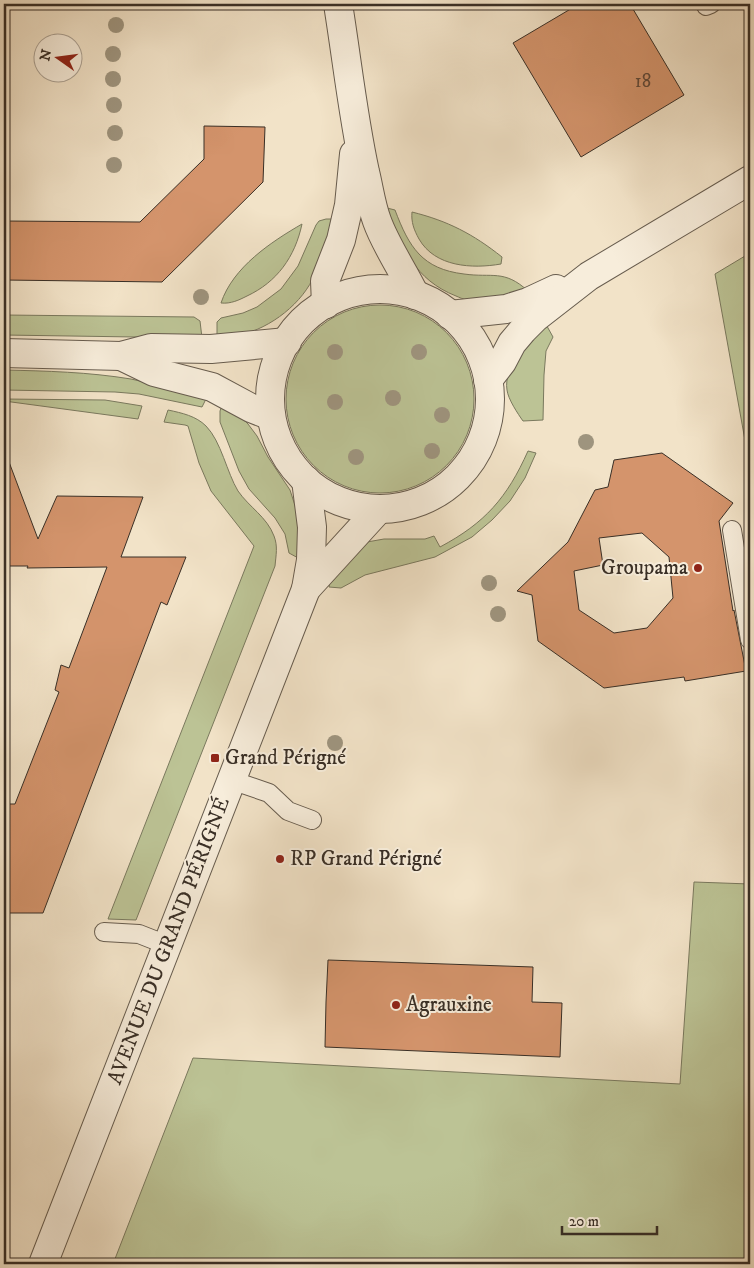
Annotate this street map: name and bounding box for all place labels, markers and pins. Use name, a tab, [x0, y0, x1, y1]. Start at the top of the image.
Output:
place label: Groupama	[601, 555, 688, 581]
marker: Groupama	[692, 562, 704, 574]
place label: Grand Périgné	[225, 745, 346, 771]
marker: Grand Périgné	[209, 752, 221, 764]
place label: RP Grand Périgné	[290, 846, 442, 872]
marker: RP Grand Périgné	[274, 853, 286, 865]
place label: Agrauxine	[406, 992, 492, 1018]
marker: Agrauxine	[390, 999, 402, 1011]

